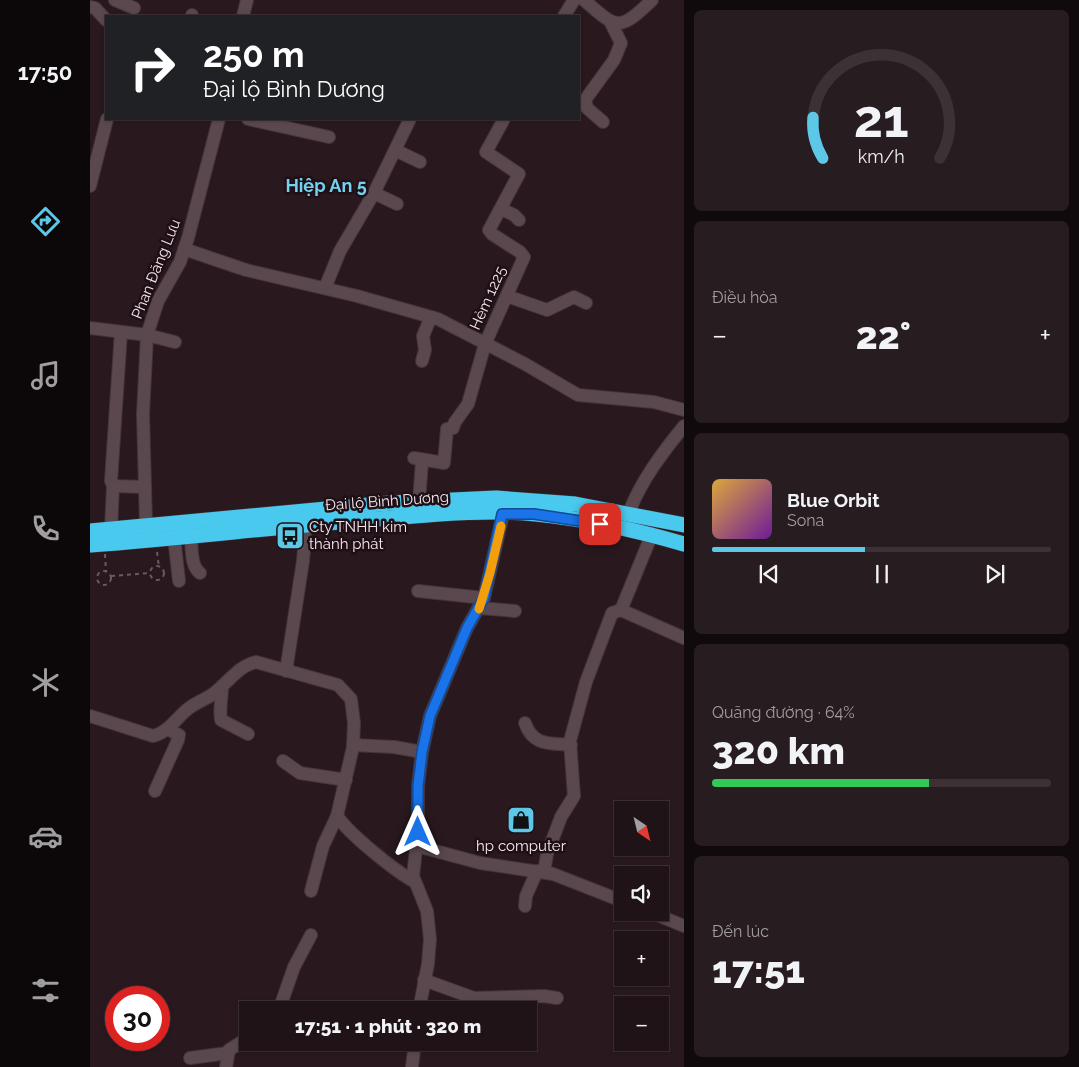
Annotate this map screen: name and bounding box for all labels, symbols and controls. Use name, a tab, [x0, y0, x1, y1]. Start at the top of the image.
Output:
text: 250 m	[203, 34, 305, 75]
icon: right	[120, 35, 185, 100]
text: 17:50	[18, 59, 72, 85]
text: Đại lộ Bình Dương	[203, 76, 385, 102]
text: 21	[854, 88, 909, 149]
text: km/h	[858, 146, 905, 167]
district label: Hiệp An 5	[285, 175, 367, 196]
icon: directions	[28, 204, 63, 239]
street label: Phan Đăng Lưu	[128, 216, 184, 322]
street label: Hẻm 1225	[466, 263, 510, 333]
text: Điều hòa	[712, 288, 778, 307]
text: 22°	[856, 313, 911, 358]
text: −	[712, 319, 727, 352]
text: +	[1039, 319, 1051, 352]
icon: music	[28, 358, 63, 393]
street label: Đại lộ Bình Dương	[324, 488, 450, 514]
text: Blue Orbit	[787, 489, 879, 511]
pin	[579, 503, 621, 545]
icon: arrive	[586, 510, 614, 538]
icon: phone	[28, 511, 63, 546]
text: Sona	[787, 511, 824, 530]
place label: Cty TNHH kim thành phát	[309, 518, 407, 553]
bus stop icon: Cty TNHH kim thành phát	[275, 521, 305, 551]
icon: previous	[755, 560, 783, 588]
icon: pause	[868, 560, 896, 588]
icon: next	[981, 560, 1009, 588]
icon: climate	[28, 665, 63, 700]
text: Quãng đường · 64%	[712, 703, 855, 722]
text: 320 km	[712, 728, 845, 773]
north arrow	[614, 801, 669, 856]
map controls	[614, 801, 669, 1051]
position arrow	[391, 805, 443, 857]
shop icon: hp computer	[506, 805, 536, 835]
icon: car	[28, 819, 63, 854]
place label: hp computer	[476, 837, 567, 855]
button: sound	[614, 866, 669, 921]
text: Đến lúc	[712, 922, 769, 941]
button: +	[614, 931, 669, 986]
text: 17:51	[712, 947, 805, 992]
icon: filters	[28, 973, 63, 1008]
speed limit sign: 30	[105, 986, 170, 1051]
button: −	[614, 996, 669, 1051]
text: 17:51 · 1 phút · 320 m	[295, 1015, 481, 1037]

